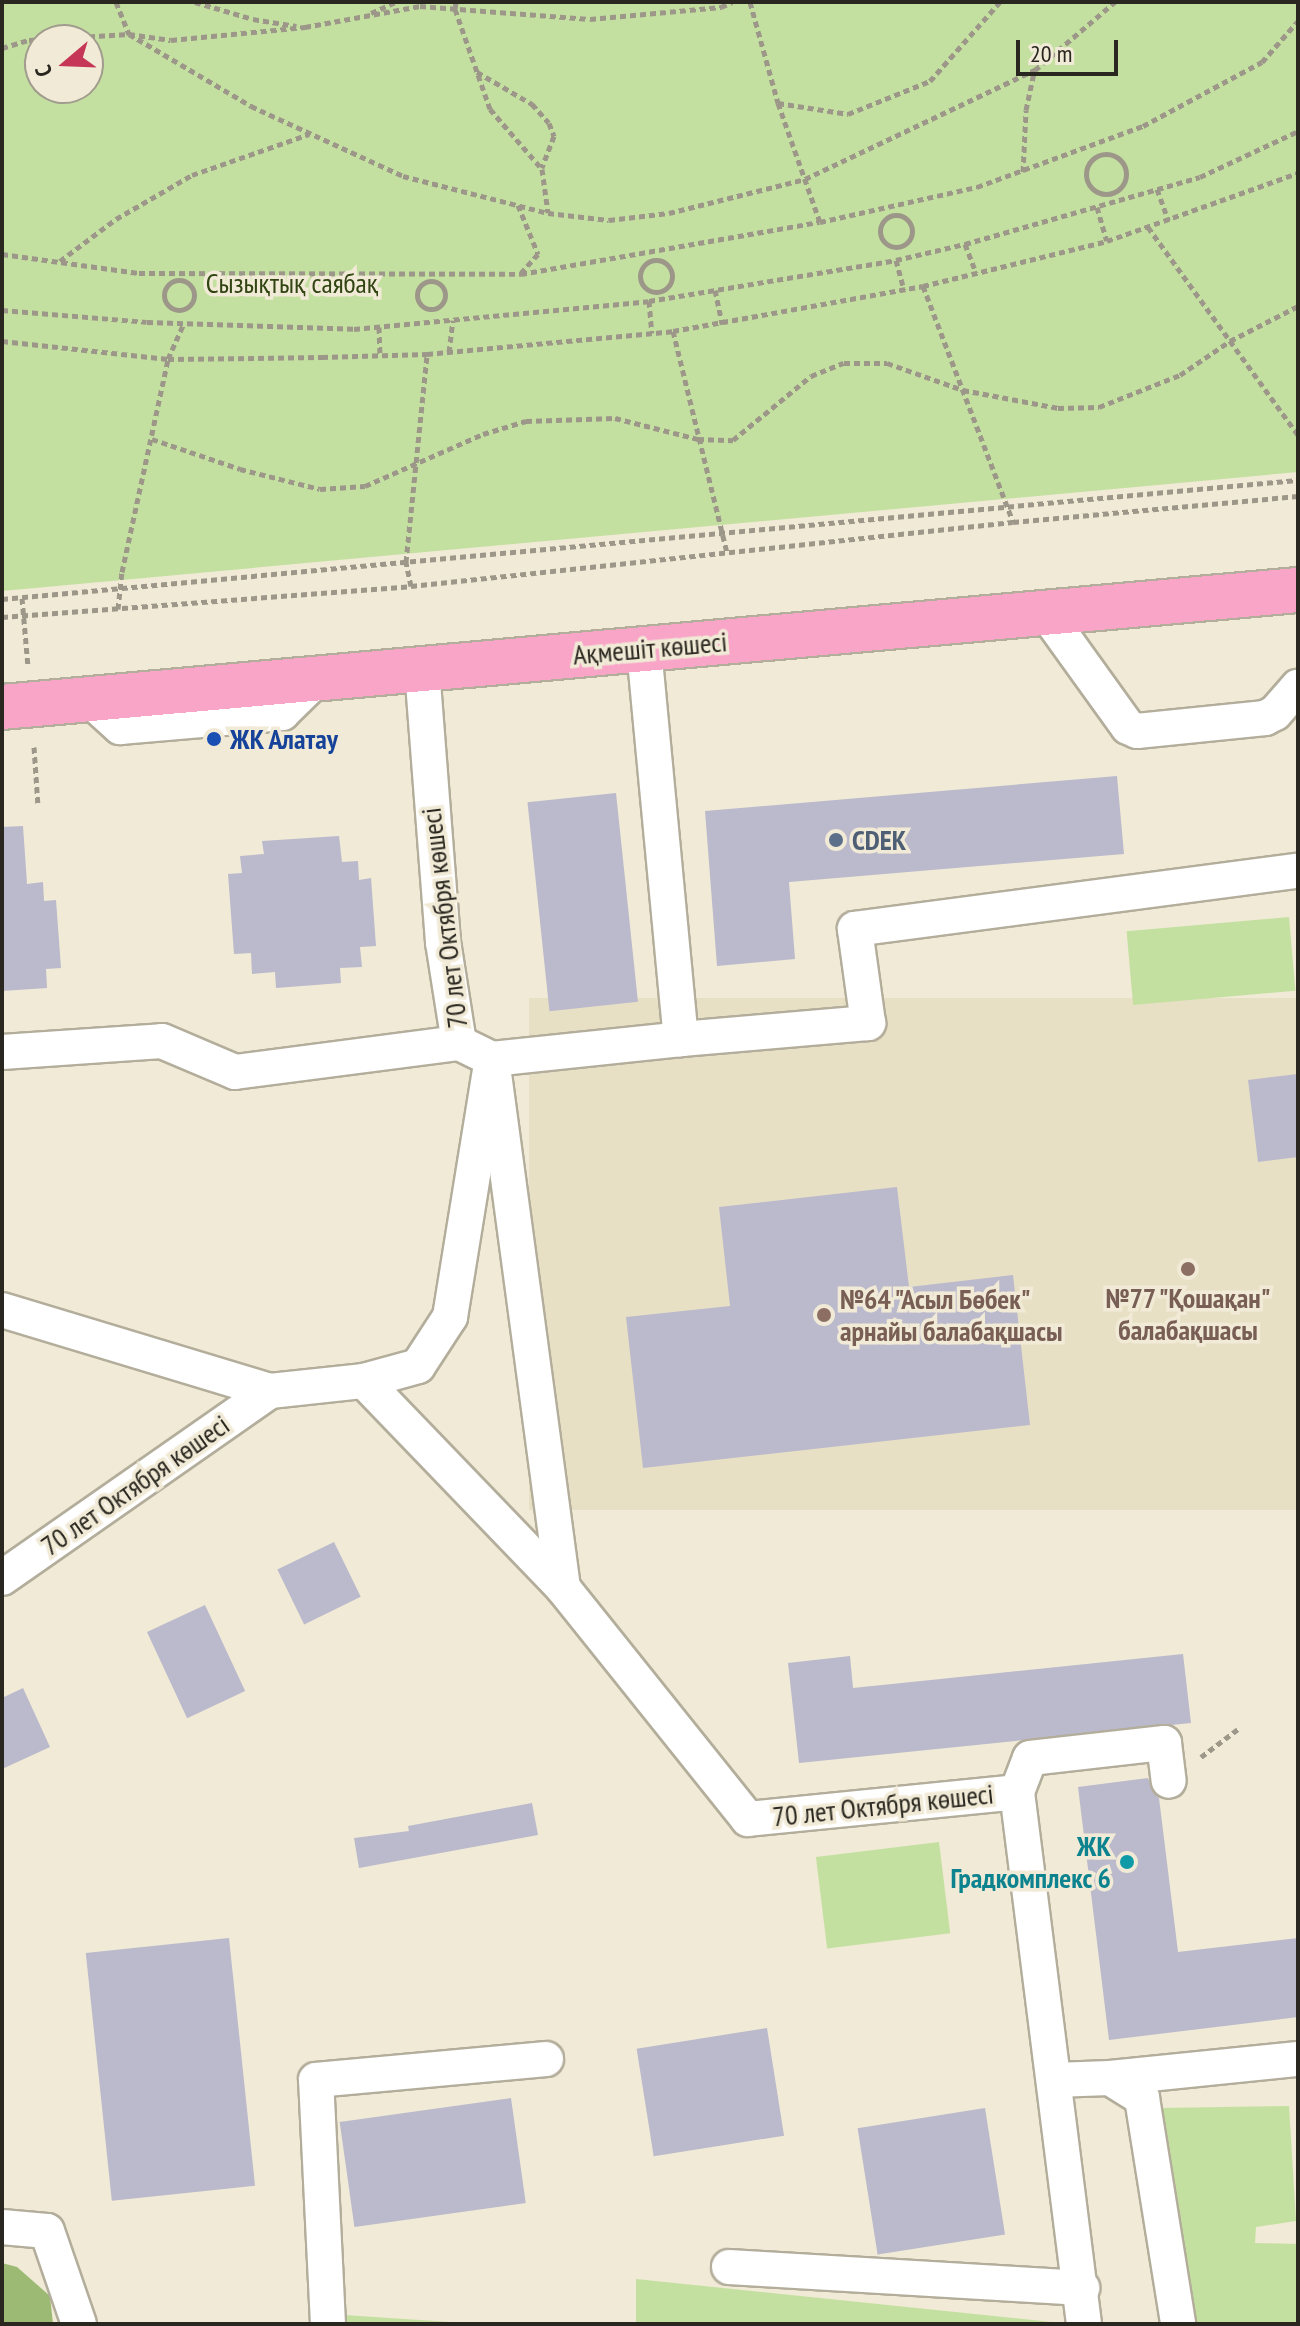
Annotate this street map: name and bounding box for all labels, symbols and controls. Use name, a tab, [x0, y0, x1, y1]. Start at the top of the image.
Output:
north arrow	[24, 24, 104, 104]
scale bar	[1020, 24, 1122, 74]
text: 20 m	[1030, 38, 1072, 69]
text: С	[28, 62, 58, 80]
park label: Сызықтық саябақ	[206, 266, 378, 300]
street label: Ақмешіт көшесі	[571, 624, 729, 672]
place label: ЖК Алатау	[230, 722, 339, 756]
marker: ЖК Алатау	[205, 730, 223, 748]
street label: 70 лет Октября көшесі	[414, 805, 474, 1031]
place label: CDEK	[852, 823, 906, 857]
marker: CDEK	[827, 831, 845, 849]
marker: №77 "Қошақан" балабақшасы	[1179, 1260, 1197, 1278]
place label: №77 "Қошақан" балабақшасы	[1104, 1281, 1272, 1347]
place label: №64 "Асыл Бөбек" арнайы балабақшасы	[840, 1282, 1062, 1348]
marker: №64 "Асыл Бөбек" арнайы балабақшасы	[815, 1306, 833, 1324]
street label: 70 лет Октября көшесі	[34, 1407, 236, 1563]
street label: 70 лет Октября көшесі	[770, 1777, 996, 1833]
place label: ЖК Градкомплекс 6	[950, 1829, 1111, 1895]
marker: ЖК Градкомплекс 6	[1118, 1853, 1136, 1871]

